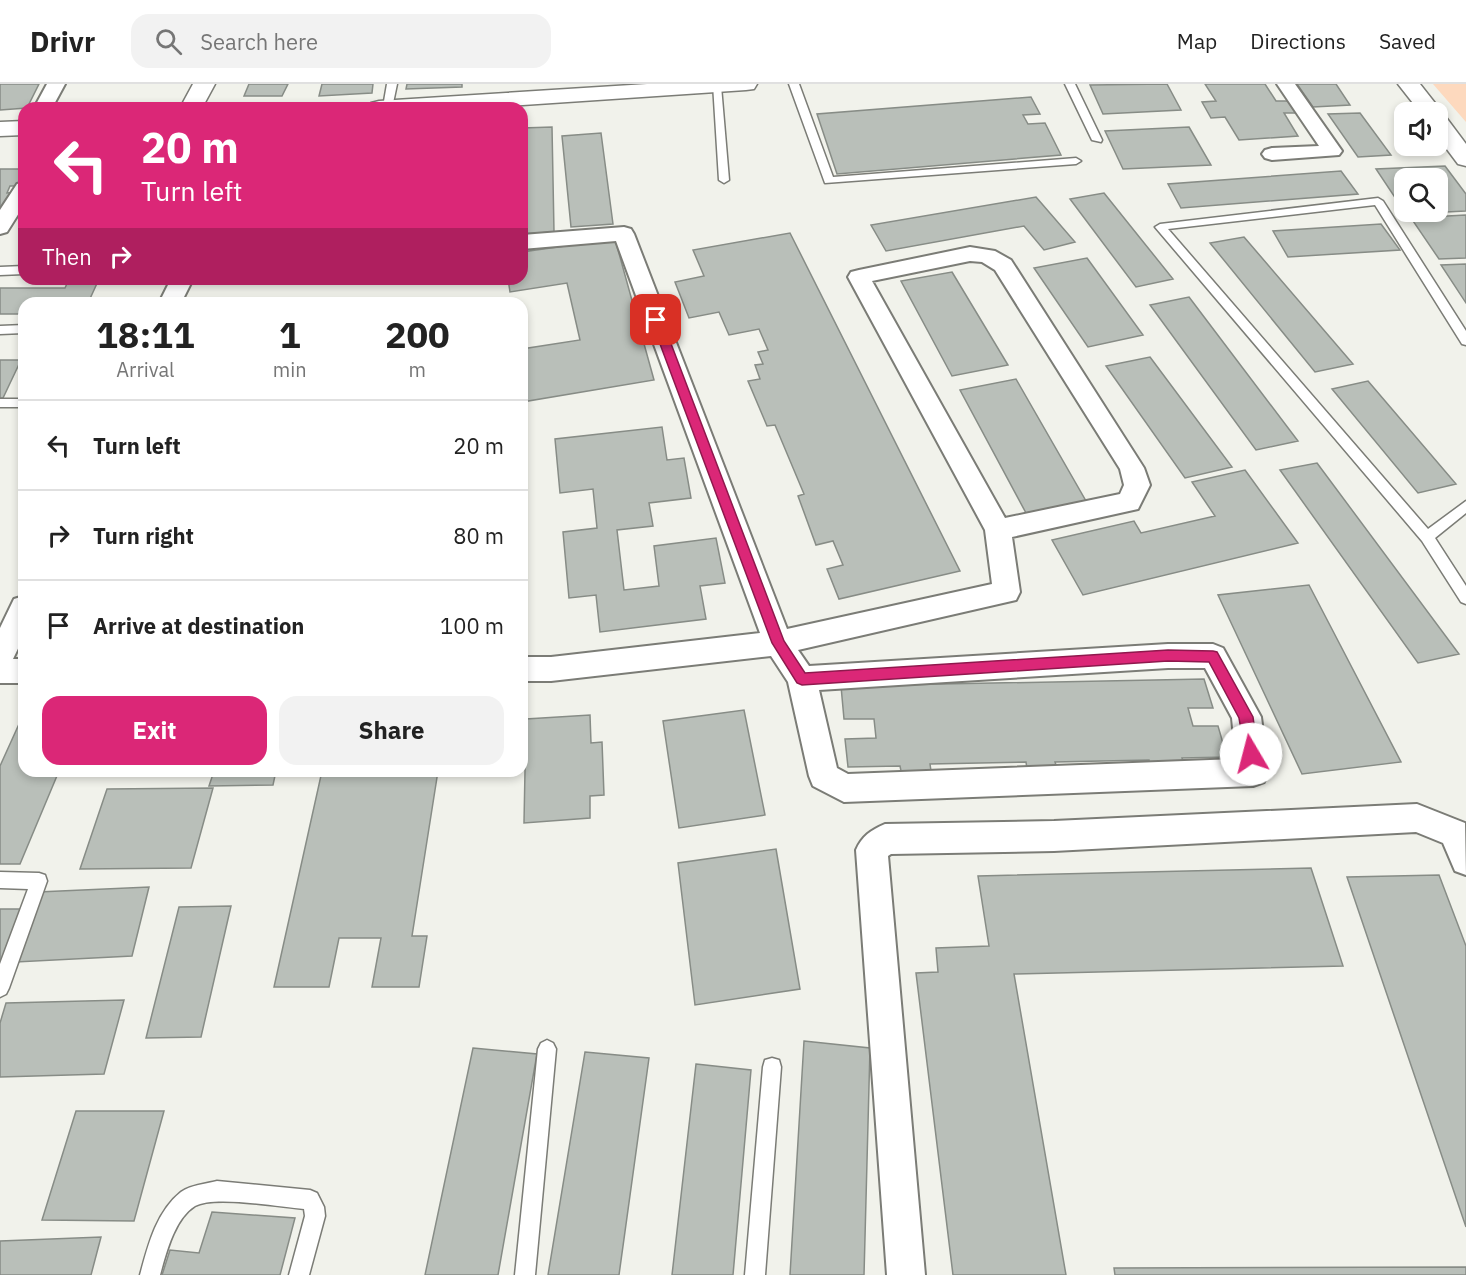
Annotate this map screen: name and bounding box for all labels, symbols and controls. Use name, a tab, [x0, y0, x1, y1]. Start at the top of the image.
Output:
search box	[131, 14, 551, 68]
text: Drivr	[30, 23, 95, 60]
icon: search	[152, 25, 185, 58]
text: Search here	[200, 27, 318, 56]
text: Map	[1177, 27, 1217, 55]
text: Directions	[1250, 27, 1346, 55]
text: Saved	[1379, 27, 1436, 55]
map controls	[1394, 102, 1448, 222]
button: sound	[1394, 102, 1448, 156]
text: 20 m	[141, 120, 239, 175]
icon: left	[42, 126, 120, 204]
button: search	[1394, 168, 1448, 222]
text: Turn left	[141, 173, 242, 208]
icon: right	[104, 240, 137, 273]
text: Then	[42, 242, 92, 271]
pin	[630, 294, 681, 345]
icon: arrive	[639, 303, 672, 336]
text: 18:11	[96, 311, 195, 358]
text: 1	[279, 311, 301, 358]
text: 200	[385, 311, 450, 358]
text: Arrival	[116, 356, 175, 383]
text: min	[273, 356, 307, 383]
text: m	[409, 356, 426, 383]
icon: left	[42, 429, 75, 462]
text: Turn left	[93, 431, 181, 460]
text: 20 m	[453, 431, 504, 460]
icon: right	[42, 519, 75, 552]
text: Turn right	[93, 521, 194, 550]
text: 80 m	[453, 521, 504, 550]
icon: arrive	[42, 609, 75, 642]
text: Arrive at destination	[93, 611, 304, 640]
text: 100 m	[440, 611, 504, 640]
button: Exit	[42, 696, 267, 765]
button: Share	[279, 696, 504, 765]
position arrow	[1219, 722, 1283, 786]

